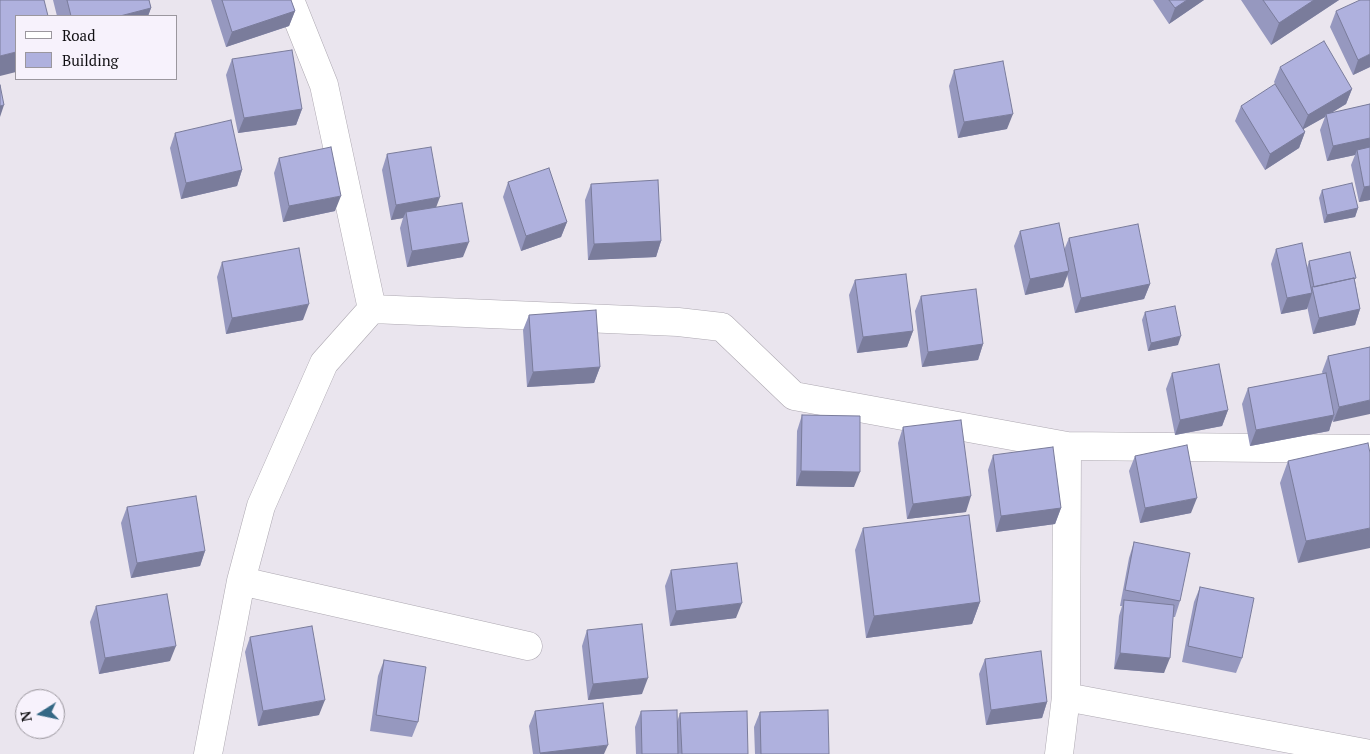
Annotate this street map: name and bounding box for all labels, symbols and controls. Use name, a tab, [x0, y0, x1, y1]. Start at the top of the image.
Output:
legend	[15, 15, 178, 80]
text: Road	[62, 25, 95, 45]
text: Building	[62, 50, 119, 70]
north arrow	[15, 689, 65, 739]
text: N	[15, 710, 36, 723]

